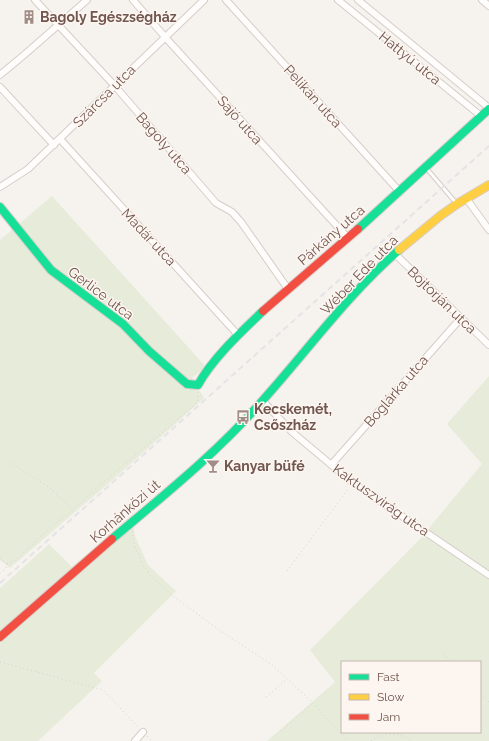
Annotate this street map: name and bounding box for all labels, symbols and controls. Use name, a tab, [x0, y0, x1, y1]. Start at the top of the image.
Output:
building icon: Bagoly Egészségház	[21, 9, 37, 25]
place label: Bagoly Egészségház	[40, 9, 177, 25]
street label: Hattyú utca	[376, 28, 444, 88]
street label: Pelikán utca	[281, 61, 345, 131]
street label: Szárcsa utca	[70, 62, 138, 130]
street label: Sajó utca	[214, 93, 266, 147]
street label: Bagoly utca	[133, 109, 195, 177]
street label: Párkány utca	[294, 202, 368, 268]
street label: Madár utca	[118, 205, 180, 269]
street label: Wéber Ede utca	[317, 232, 401, 318]
street label: Gerlice utca	[65, 263, 137, 323]
street label: Bojtorján utca	[404, 263, 480, 337]
street label: Boglárka utca	[361, 352, 431, 430]
place label: Kecskemét, Csőszház	[254, 401, 332, 433]
bus stop icon: Kecskemét, Csőszház	[235, 409, 251, 425]
bar icon: Kanyar büfé	[205, 458, 221, 474]
place label: Kanyar büfé	[224, 458, 305, 474]
street label: Kaktuszvirág utca	[330, 461, 432, 539]
street label: Korhánközi út	[87, 476, 163, 546]
legend	[341, 661, 481, 733]
text: Fast	[377, 670, 400, 684]
text: Slow	[377, 690, 404, 704]
text: Jam	[377, 710, 400, 724]

